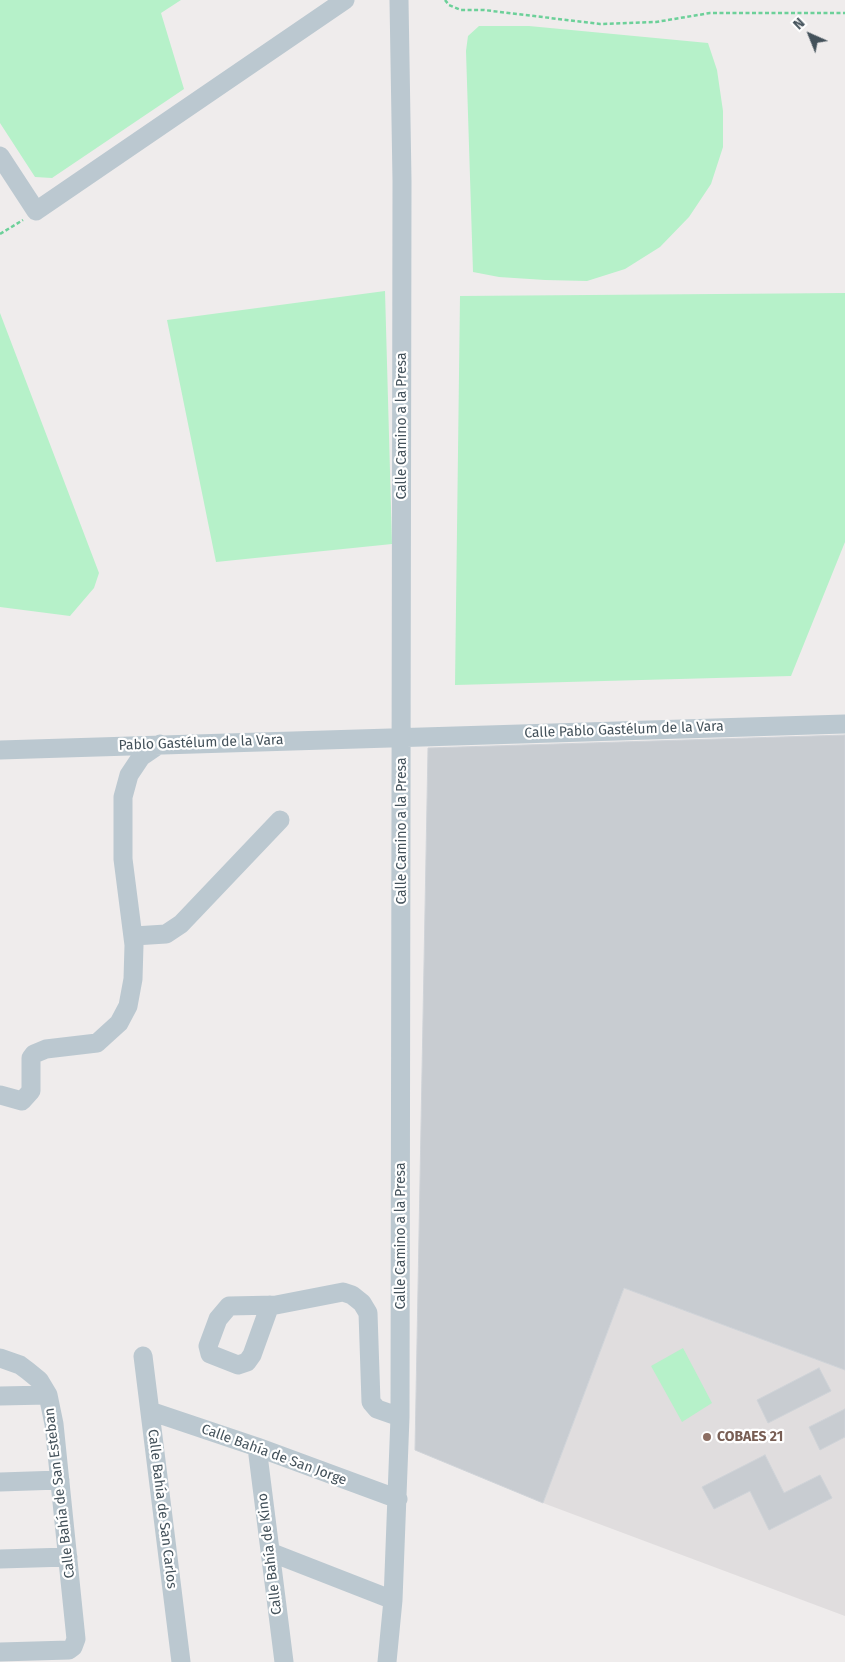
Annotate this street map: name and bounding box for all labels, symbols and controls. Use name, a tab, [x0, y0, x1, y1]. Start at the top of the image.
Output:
north arrow	[785, 10, 835, 60]
text: N	[790, 15, 808, 33]
street label: Calle Camino a la Presa	[394, 352, 410, 500]
street label: Calle Pablo Gastélum de la Vara	[524, 718, 724, 742]
street label: Pablo Gastélum de la Vara	[118, 732, 284, 754]
street label: Calle Camino a la Presa	[394, 757, 410, 905]
street label: Calle Camino a la Presa	[393, 1162, 409, 1310]
street label: Calle Bahía de San Esteban	[41, 1407, 79, 1579]
street label: Calle Bahía de San Jorge	[199, 1421, 349, 1489]
street label: Calle Bahía de San Carlos	[144, 1428, 180, 1590]
place label: COBAES 21	[717, 1429, 783, 1445]
marker: COBAES 21	[701, 1431, 713, 1443]
street label: Calle Bahía de Kino	[254, 1492, 286, 1616]

